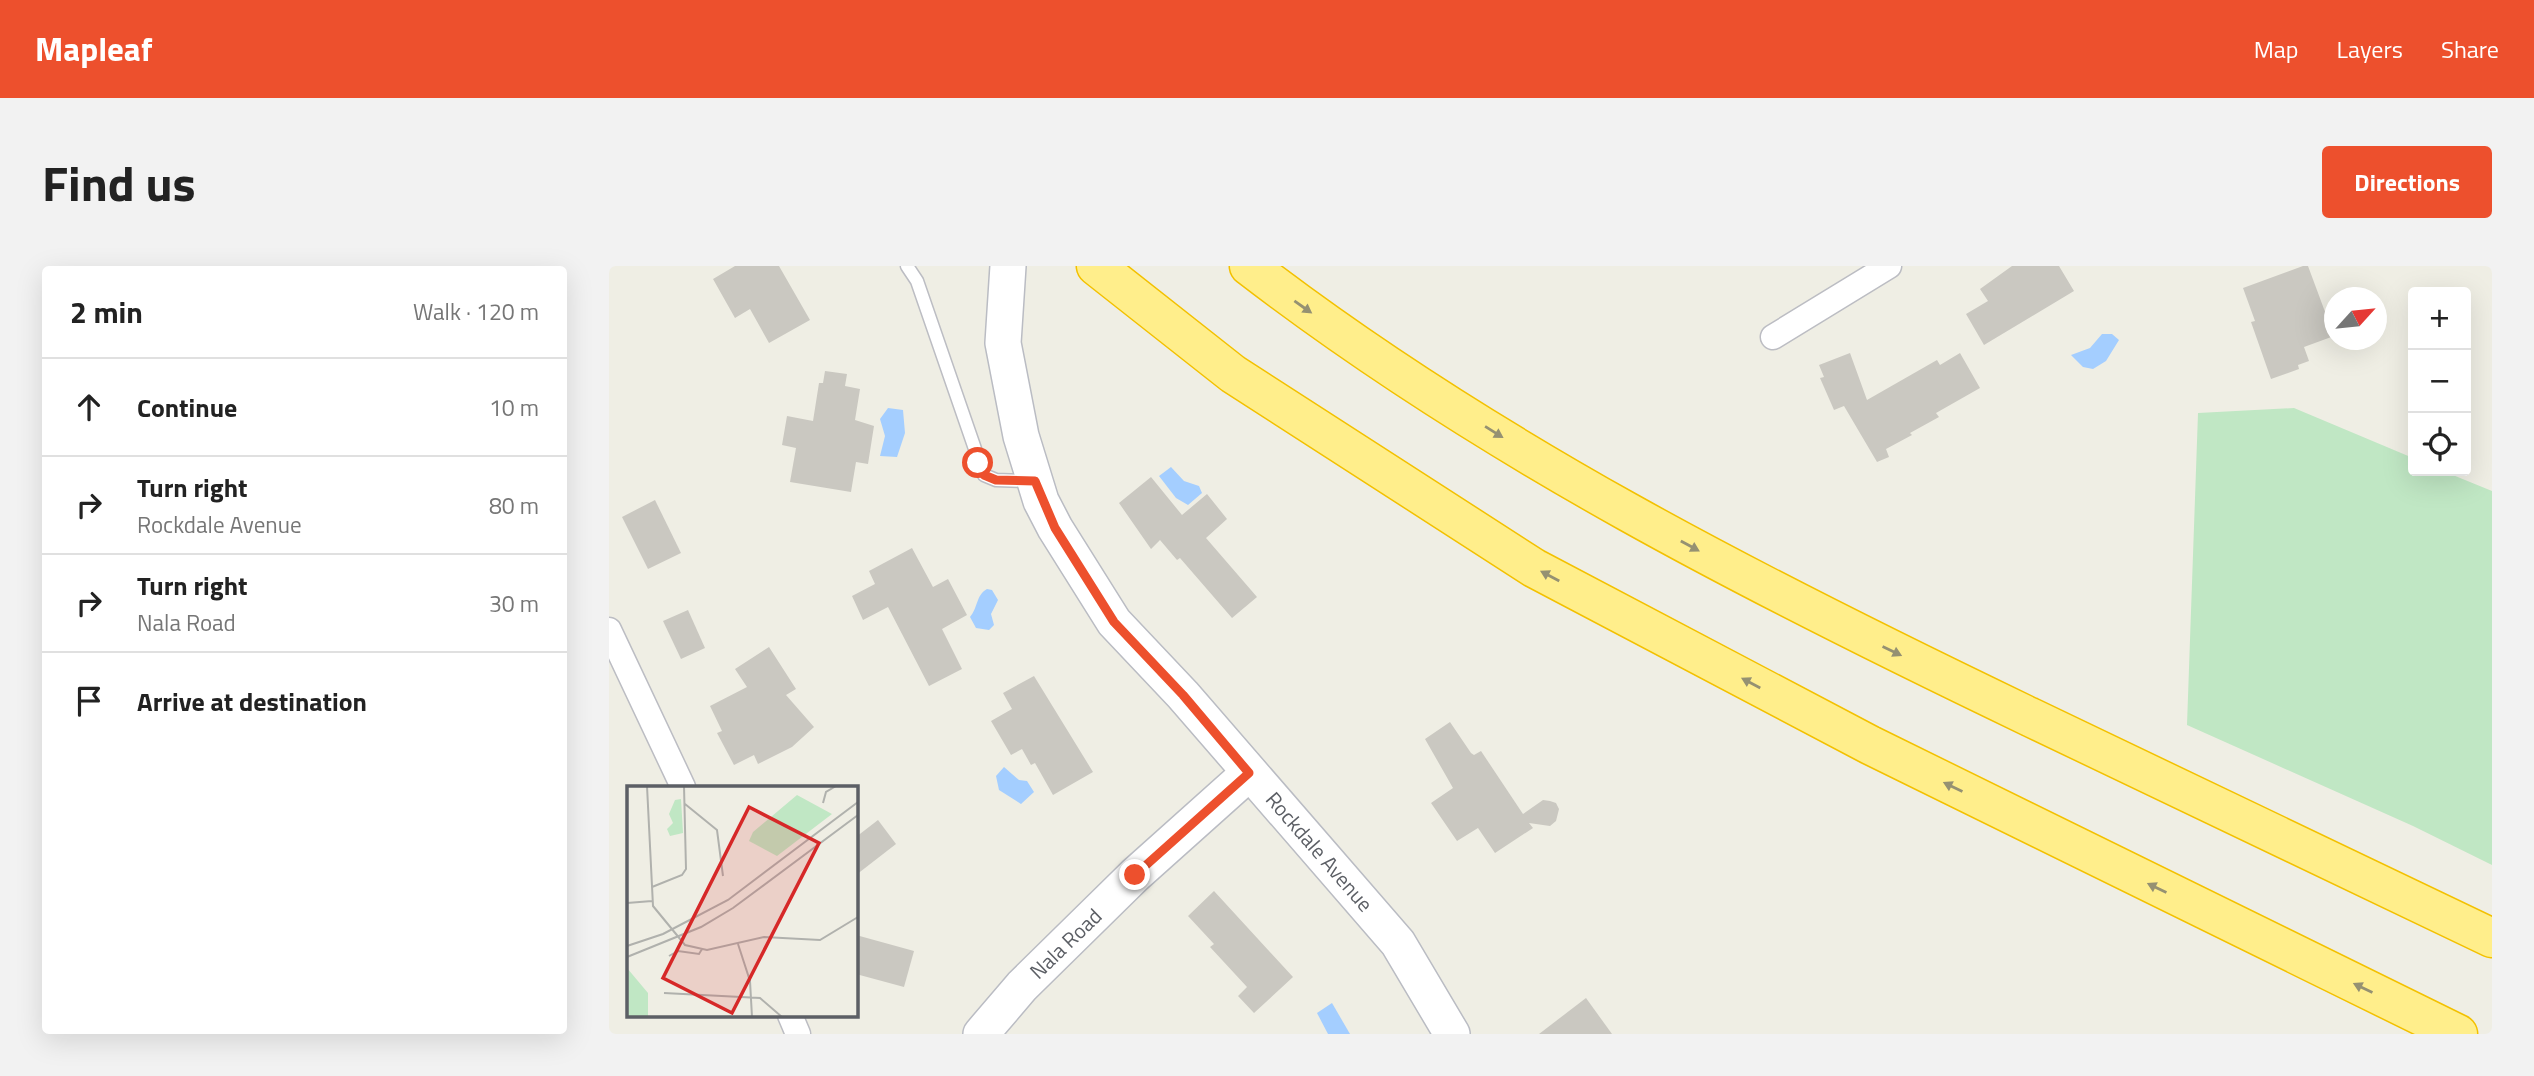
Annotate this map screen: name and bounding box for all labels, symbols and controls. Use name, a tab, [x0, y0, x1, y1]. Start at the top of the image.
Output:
text: Mapleaf	[35, 24, 153, 74]
text: Map	[2254, 31, 2299, 67]
text: Layers	[2337, 31, 2403, 67]
text: Share	[2441, 31, 2499, 67]
text: Find us	[42, 145, 196, 220]
button: Directions	[2322, 146, 2492, 218]
north arrow	[2324, 287, 2387, 350]
map controls	[2408, 287, 2471, 476]
button: +	[2408, 287, 2471, 350]
text: 2 min	[70, 289, 143, 335]
text: Walk · 120 m	[413, 294, 539, 329]
one-way arrow	[1294, 300, 1313, 313]
button: −	[2408, 350, 2471, 413]
icon: ahead	[70, 388, 108, 426]
text: Continue	[137, 388, 237, 427]
text: 10 m	[489, 390, 539, 425]
button: locate	[2408, 413, 2471, 476]
one-way arrow	[1484, 425, 1503, 438]
route start	[962, 447, 993, 478]
text: Turn right	[137, 468, 248, 507]
icon: right	[70, 486, 108, 524]
text: 80 m	[489, 488, 539, 523]
text: Rockdale Avenue	[137, 507, 302, 542]
one-way arrow	[1681, 540, 1700, 552]
text: Turn right	[137, 566, 248, 605]
one-way arrow	[1540, 571, 1560, 582]
icon: right	[70, 584, 108, 622]
text: 30 m	[489, 586, 539, 621]
text: Nala Road	[137, 605, 236, 640]
one-way arrow	[1882, 645, 1902, 656]
one-way arrow	[1741, 677, 1761, 688]
icon: arrive	[70, 682, 108, 720]
text: Arrive at destination	[137, 682, 367, 721]
one-way arrow	[1943, 781, 1963, 792]
street label: Rockdale Avenue	[1258, 784, 1381, 919]
inset map	[627, 786, 857, 1016]
route end	[1119, 859, 1150, 890]
one-way arrow	[2147, 882, 2167, 893]
street label: Nala Road	[1022, 900, 1109, 986]
one-way arrow	[2353, 982, 2373, 993]

